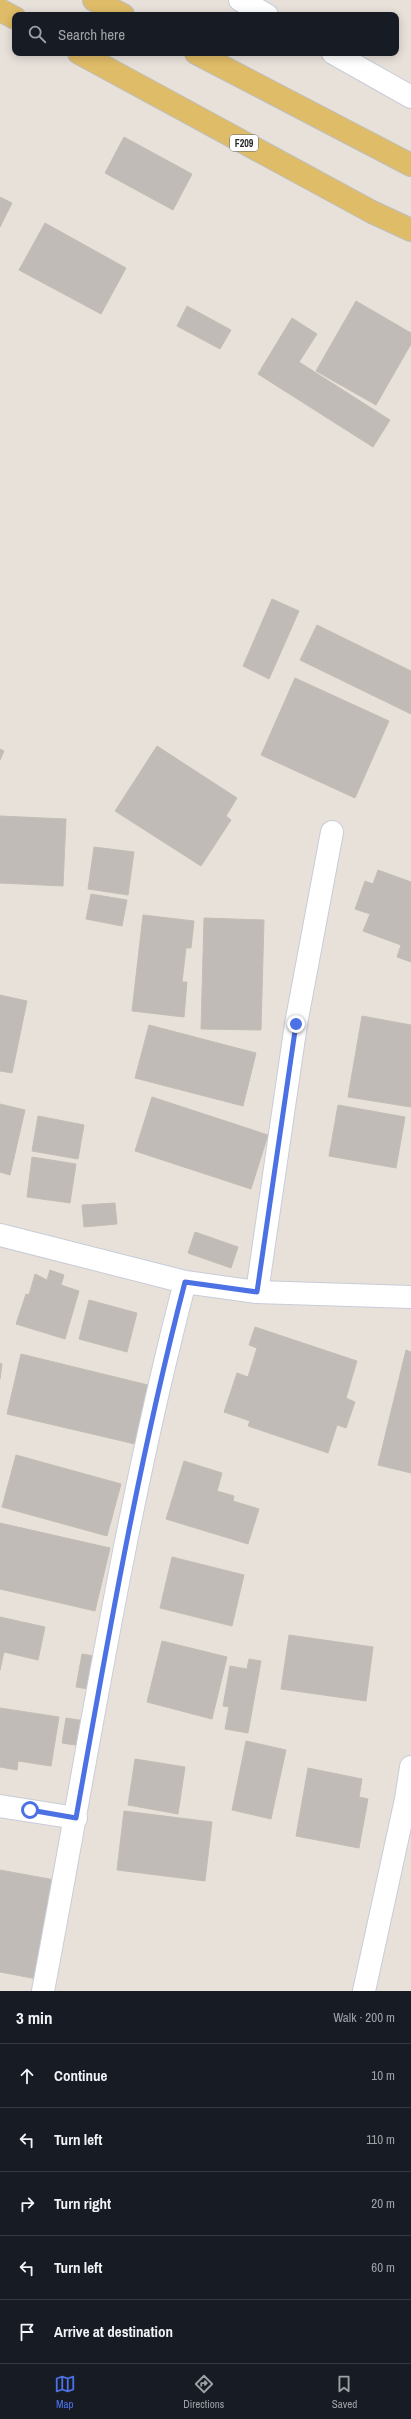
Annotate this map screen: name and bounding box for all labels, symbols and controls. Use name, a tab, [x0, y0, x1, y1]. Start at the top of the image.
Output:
search box	[12, 12, 399, 56]
icon: search	[26, 23, 48, 45]
text: Search here	[58, 24, 125, 45]
road number: F209	[230, 135, 258, 151]
route end	[287, 1015, 305, 1033]
route start	[21, 1801, 39, 1819]
text: 3 min	[16, 2006, 52, 2029]
text: Walk · 200 m	[333, 2009, 395, 2026]
icon: ahead	[16, 2065, 38, 2087]
text: Continue	[54, 2065, 107, 2086]
text: 10 m	[371, 2067, 395, 2084]
icon: left	[16, 2129, 38, 2151]
text: Turn left	[54, 2129, 102, 2150]
text: 110 m	[366, 2131, 395, 2148]
icon: right	[16, 2193, 38, 2215]
text: Turn right	[54, 2193, 111, 2214]
text: 20 m	[371, 2195, 395, 2212]
icon: left	[16, 2257, 38, 2279]
text: Turn left	[54, 2257, 102, 2278]
text: 60 m	[371, 2259, 395, 2276]
icon: arrive	[16, 2321, 38, 2343]
text: Arrive at destination	[54, 2321, 173, 2342]
tab: Map	[54, 2373, 76, 2411]
tab: Directions	[183, 2373, 224, 2411]
tab: Saved	[332, 2373, 357, 2411]

